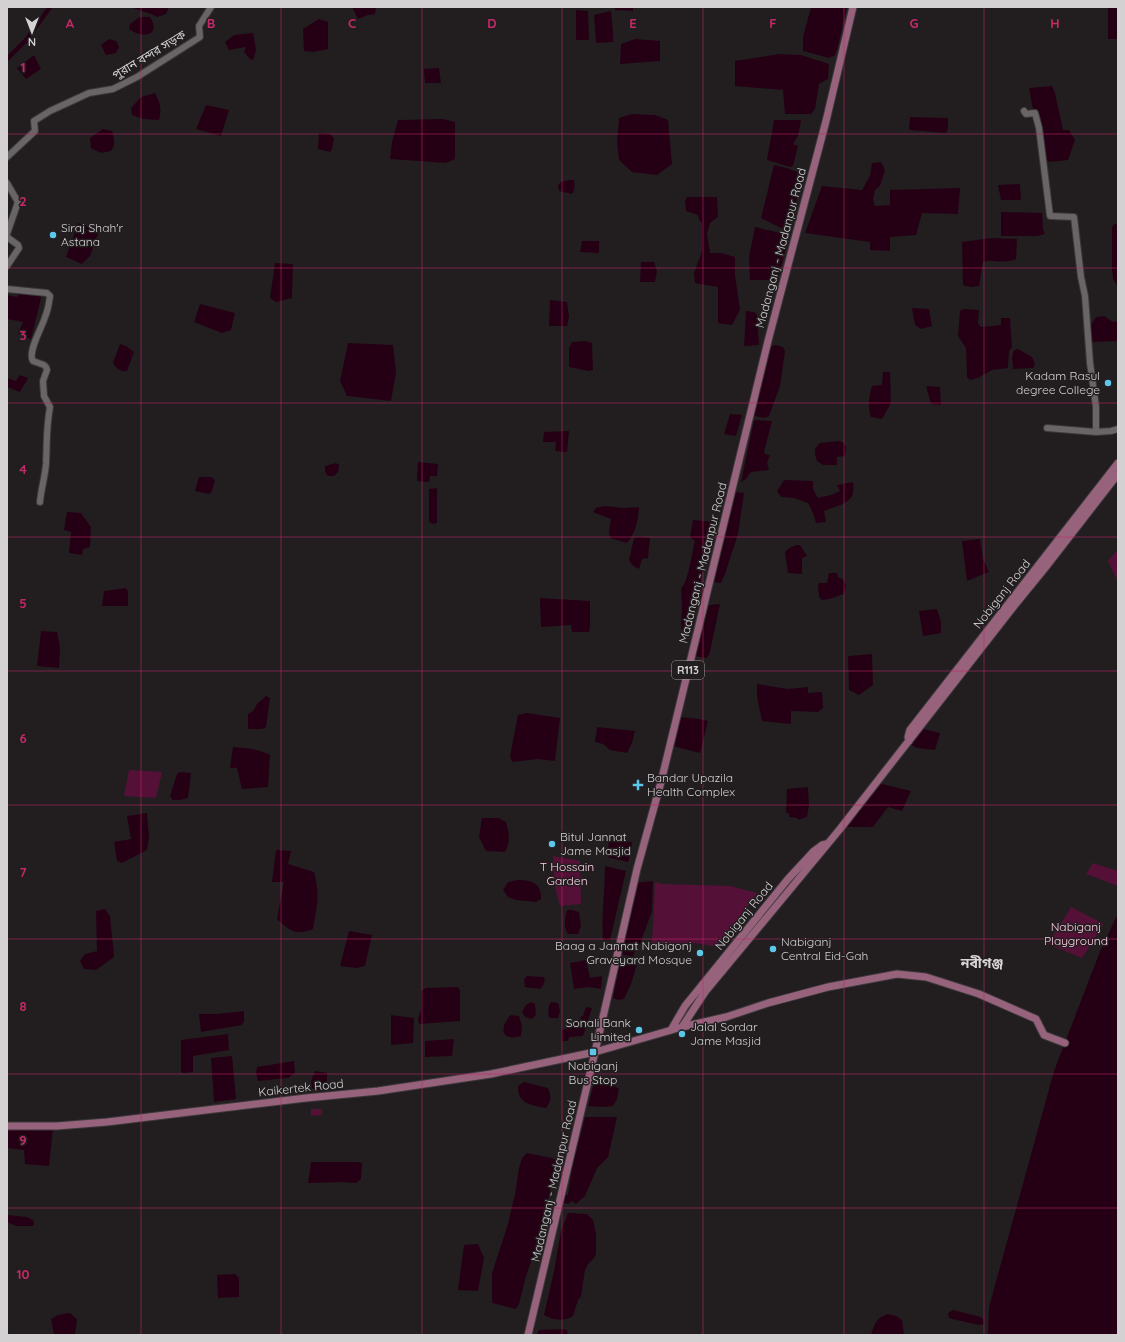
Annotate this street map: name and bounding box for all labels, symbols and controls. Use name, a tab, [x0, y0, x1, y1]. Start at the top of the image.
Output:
north arrow	[12, 12, 52, 52]
text: A	[66, 15, 75, 31]
text: B	[207, 15, 215, 31]
text: C	[348, 15, 356, 31]
text: D	[487, 15, 497, 31]
text: E	[629, 15, 637, 31]
text: F	[769, 15, 777, 31]
text: G	[909, 15, 919, 31]
text: H	[1050, 15, 1060, 31]
street label: পুরান বন্দর সড়ক	[109, 27, 189, 83]
text: N	[28, 35, 36, 49]
text: 1	[20, 59, 26, 75]
street label: Madanganj - Madanpur Road	[752, 166, 809, 330]
text: 2	[19, 193, 27, 209]
place label: Siraj Shah'r Astana	[61, 220, 124, 249]
marker: Siraj Shah'r Astana	[48, 230, 58, 240]
text: 3	[20, 327, 27, 343]
place label: Kadam Rasul degree College	[1016, 368, 1100, 397]
marker: Kadam Rasul degree College	[1103, 378, 1113, 388]
text: 4	[19, 461, 27, 477]
street label: Madanganj - Madanpur Road	[675, 481, 730, 645]
street label: Nobiganj Road	[970, 556, 1033, 631]
text: 5	[19, 595, 27, 611]
road number: R113	[672, 661, 704, 679]
text: 6	[19, 730, 27, 746]
place label: Bandar Upazila Health Complex	[647, 770, 735, 799]
marker: Bandar Upazila Health Complex	[632, 779, 644, 791]
place label: Bitul Jannat Jame Masjid	[560, 829, 631, 858]
marker: Bitul Jannat Jame Masjid	[547, 839, 557, 849]
park label: T Hossain Garden	[540, 859, 594, 888]
text: 7	[19, 864, 27, 880]
street label: Nobiganj Road	[711, 878, 776, 953]
park label: Nabiganj Playground	[1044, 919, 1108, 948]
place label: Nabiganj Central Eid-Gah	[781, 934, 868, 963]
place label: Baag a Jannat Nabigonj Graveyard Mosque	[555, 938, 692, 967]
marker: Nabiganj Central Eid-Gah	[768, 944, 778, 954]
marker: Baag a Jannat Nabigonj Graveyard Mosque	[695, 948, 705, 958]
district label: নবীগঞ্জ	[960, 954, 1003, 972]
text: 8	[19, 998, 27, 1014]
place label: Sonali Bank Limited	[566, 1015, 631, 1044]
place label: Jalal Sordar Jame Masjid	[690, 1019, 761, 1048]
marker: Sonali Bank Limited	[634, 1025, 644, 1035]
marker: Jalal Sordar Jame Masjid	[677, 1029, 687, 1039]
marker: Nobiganj Bus Stop	[588, 1047, 598, 1057]
place label: Nobiganj Bus Stop	[568, 1058, 618, 1087]
street label: Kaikertek Road	[258, 1076, 344, 1099]
street label: Madanganj - Madanpur Road	[528, 1099, 579, 1263]
text: 9	[19, 1132, 27, 1148]
text: 10	[16, 1266, 30, 1282]

